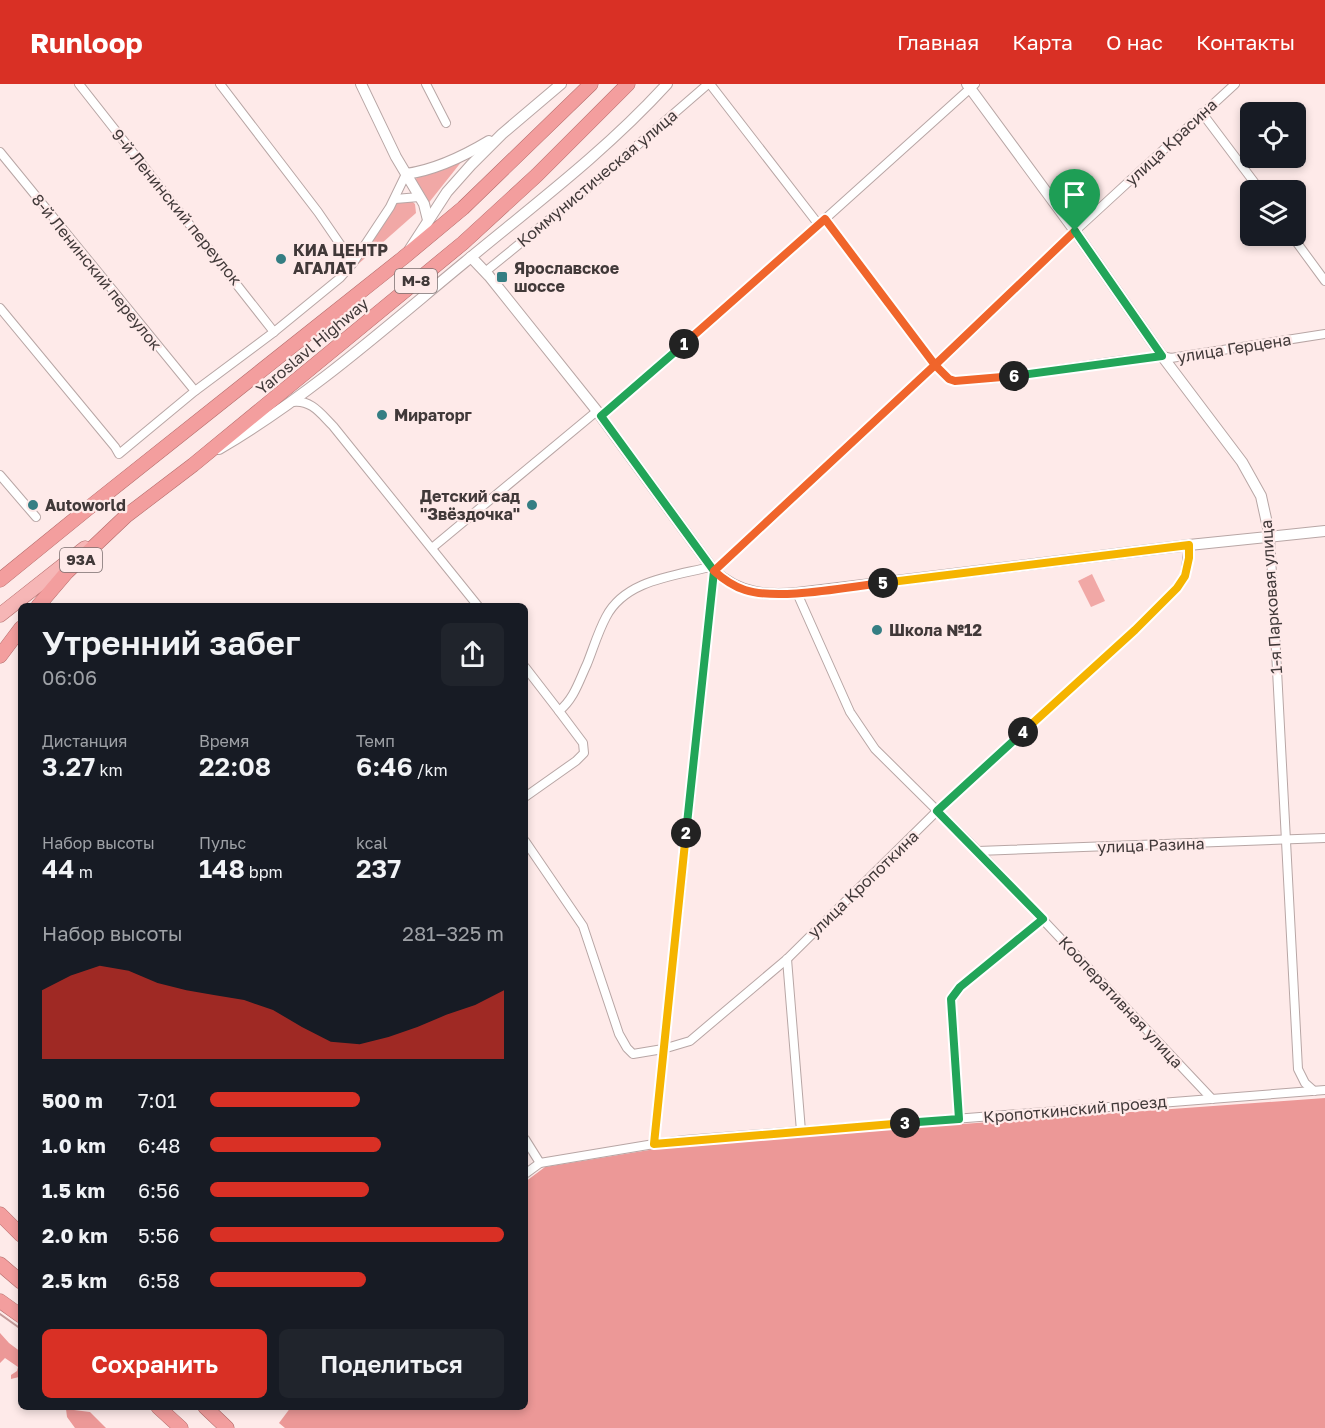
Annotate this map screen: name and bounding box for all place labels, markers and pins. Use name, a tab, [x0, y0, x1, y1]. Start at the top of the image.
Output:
pin	[1049, 169, 1100, 231]
place label: КИА ЦЕНТР АГАЛАТ	[293, 240, 388, 278]
marker: КИА ЦЕНТР АГАЛАТ	[274, 252, 288, 266]
place label: Ярославское шоссе	[514, 258, 619, 296]
marker: Ярославское шоссе	[495, 270, 509, 284]
pin: 1	[669, 329, 699, 359]
pin: 6	[999, 361, 1029, 391]
place label: Мираторг	[394, 405, 473, 425]
marker: Мираторг	[375, 408, 389, 422]
place label: Детский сад "Звёздочка"	[420, 486, 520, 524]
place label: Autoworld	[45, 495, 126, 515]
marker: Autoworld	[26, 498, 40, 512]
marker: Детский сад "Звёздочка"	[525, 498, 539, 512]
pin: 5	[868, 568, 898, 598]
place label: Школа №12	[889, 620, 982, 640]
marker: Школа №12	[870, 623, 884, 637]
pin: 4	[1008, 717, 1038, 747]
pin: 2	[671, 818, 701, 848]
pin: 3	[890, 1108, 920, 1138]

